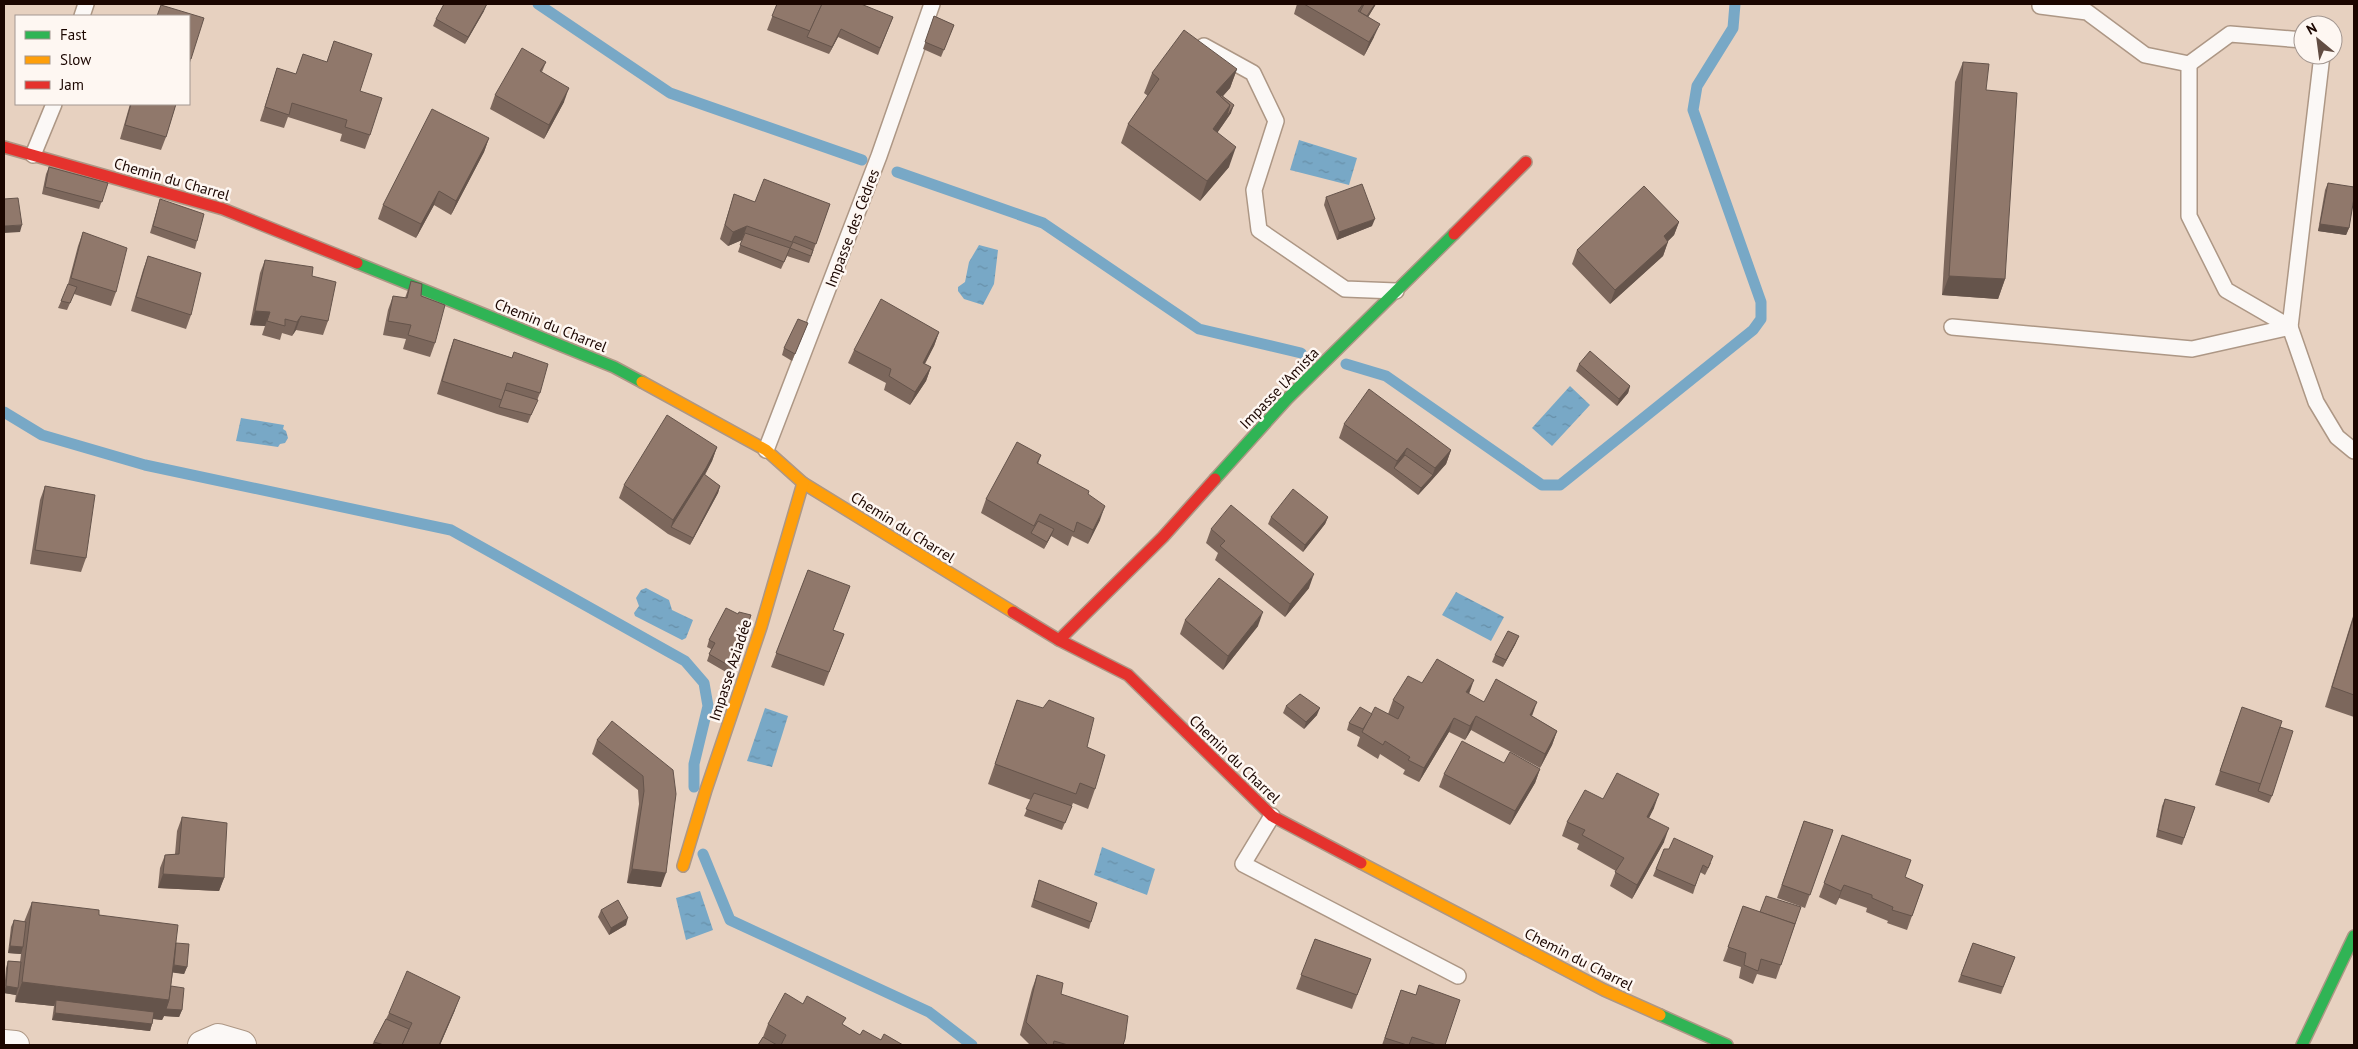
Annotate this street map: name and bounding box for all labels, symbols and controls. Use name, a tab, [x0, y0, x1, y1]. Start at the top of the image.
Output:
legend	[15, 15, 190, 105]
north arrow	[2293, 15, 2343, 65]
text: N	[2303, 19, 2320, 39]
text: Fast	[60, 25, 87, 44]
text: Slow	[60, 50, 91, 69]
text: Jam	[59, 75, 84, 94]
street label: Chemin du Charrel	[112, 153, 233, 205]
street label: Impasse des Cèdres	[821, 166, 883, 290]
street label: Chemin du Charrel	[492, 294, 610, 356]
street label: Impasse l'Amista	[1235, 343, 1323, 433]
street label: Chemin du Charrel	[847, 487, 959, 567]
street label: Impasse Aziadée	[705, 617, 755, 723]
street label: Chemin du Charrel	[1185, 711, 1285, 808]
street label: Chemin du Charrel	[1522, 923, 1637, 995]

